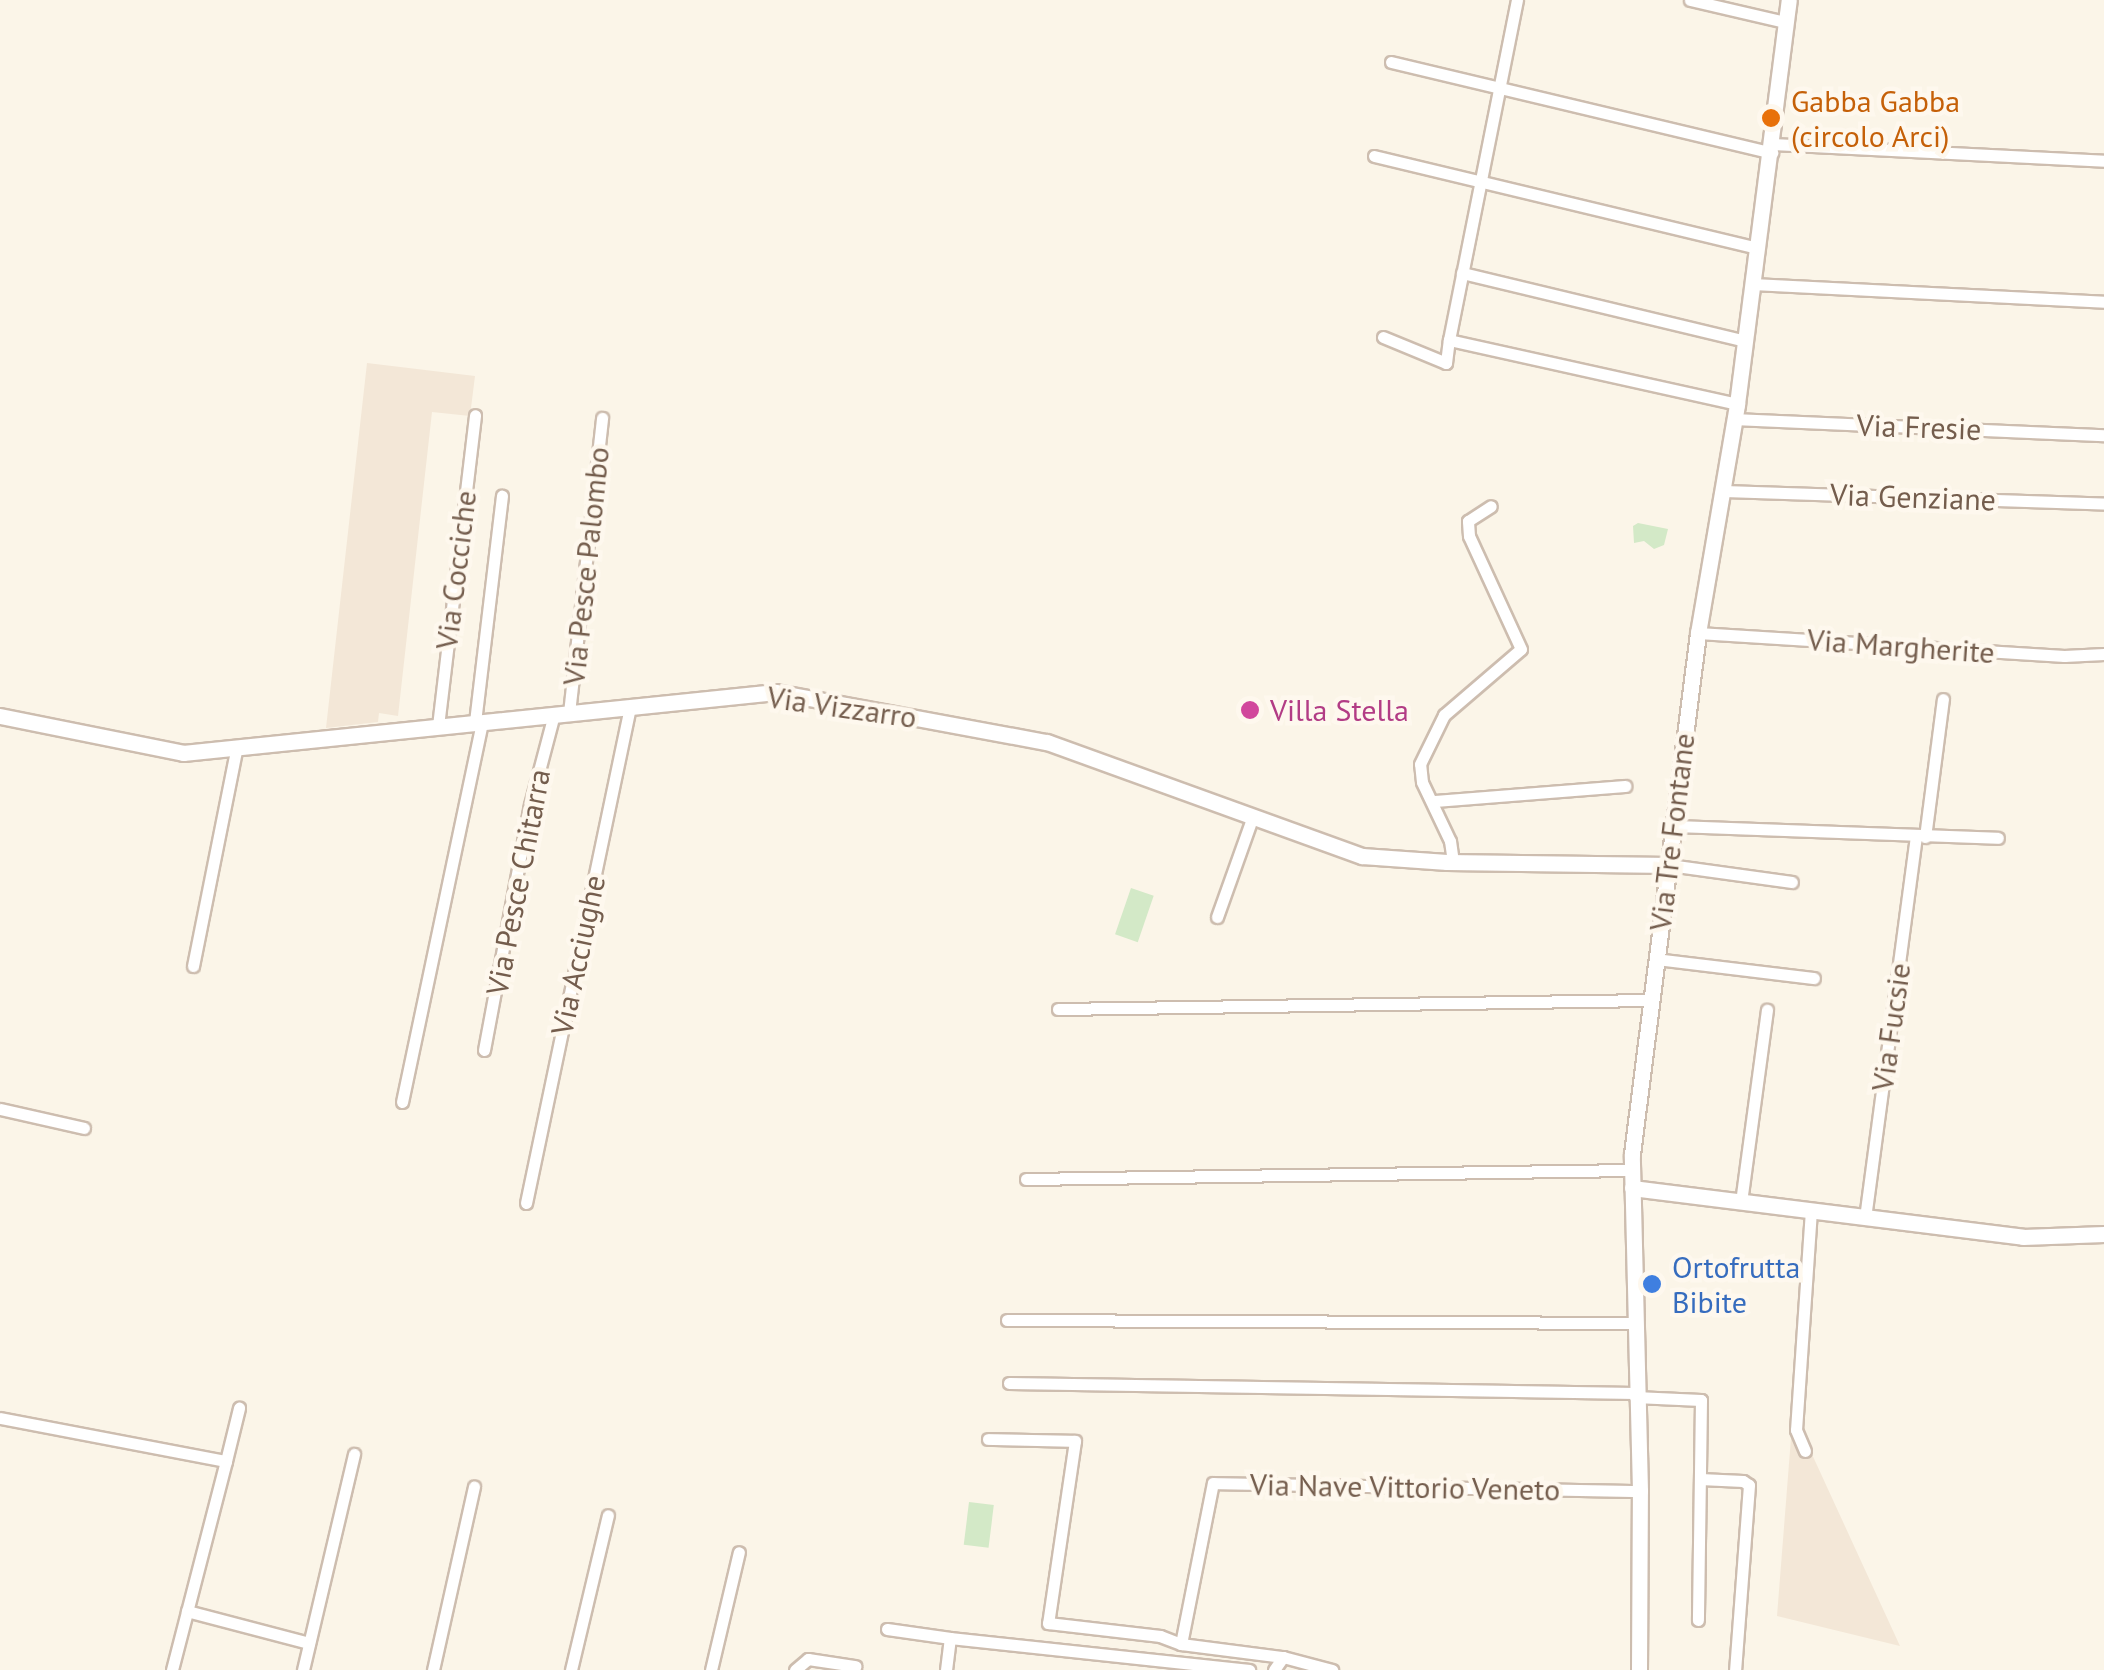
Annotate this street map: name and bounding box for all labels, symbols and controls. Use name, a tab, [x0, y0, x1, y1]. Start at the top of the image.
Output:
place label: Gabba Gabba (circolo Arci)	[1791, 83, 1960, 154]
marker: Gabba Gabba (circolo Arci)	[1760, 107, 1782, 129]
street label: Via Fresie	[1856, 407, 1982, 447]
street label: Via Pesce Palombo	[556, 445, 616, 687]
street label: Via Genziane	[1829, 476, 1997, 518]
street label: Via Cocciche	[428, 489, 484, 651]
street label: Via Margherite	[1806, 621, 1996, 671]
street label: Via Vizzarro	[765, 679, 919, 735]
place label: Villa Stella	[1270, 692, 1409, 728]
marker: Villa Stella	[1239, 699, 1261, 721]
street label: Via Tre Fontane	[1642, 731, 1702, 933]
street label: Via Pesce Chitarra	[478, 766, 558, 998]
street label: Via Acciughe	[543, 871, 613, 1039]
street label: Via Fucsie	[1864, 961, 1918, 1093]
place label: Ortofrutta Bibite	[1672, 1249, 1800, 1320]
marker: Ortofrutta Bibite	[1641, 1273, 1663, 1295]
street label: Via Nave Vittorio Veneto	[1249, 1466, 1561, 1508]

